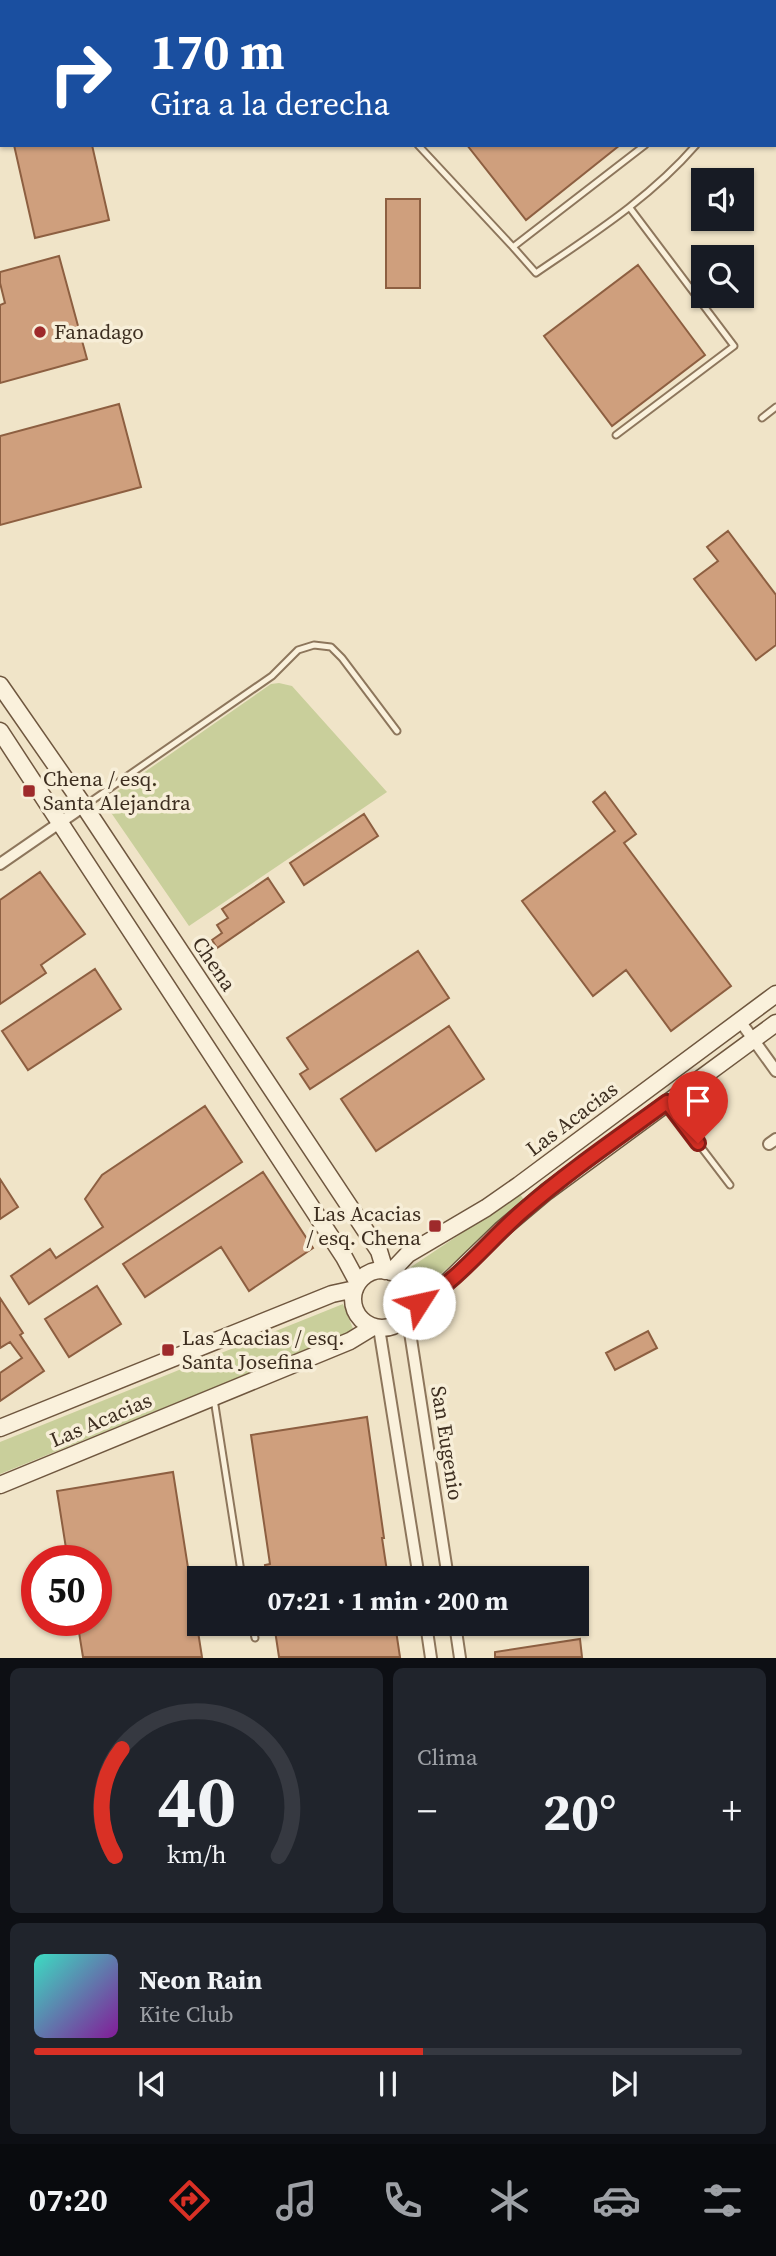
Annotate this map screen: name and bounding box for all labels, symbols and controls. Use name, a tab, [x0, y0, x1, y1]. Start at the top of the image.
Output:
text: 170 m	[150, 18, 285, 85]
icon: right	[35, 28, 126, 119]
text: Gira a la derecha	[150, 82, 390, 126]
map controls	[691, 168, 754, 308]
button: sound	[691, 168, 754, 231]
button: search	[691, 245, 754, 308]
place label: Fanadago	[54, 317, 144, 346]
marker: Fanadago	[32, 324, 48, 340]
place label: Chena / esq. Santa Alejandra	[43, 764, 191, 817]
marker: Chena / esq. Santa Alejandra	[21, 783, 37, 799]
street label: Chena	[186, 931, 243, 997]
pin	[668, 1071, 728, 1143]
street label: Las Acacias	[520, 1075, 624, 1163]
icon: arrive	[679, 1082, 717, 1120]
place label: Las Acacias / esq. Chena	[306, 1199, 421, 1252]
marker: Las Acacias / esq. Chena	[427, 1218, 443, 1234]
position arrow	[382, 1266, 456, 1340]
place label: Las Acacias / esq. Santa Josefina	[182, 1323, 345, 1376]
marker: Las Acacias / esq. Santa Josefina	[160, 1342, 176, 1358]
street label: San Eugenio	[424, 1384, 471, 1502]
street label: Las Acacias	[45, 1385, 156, 1454]
speed limit sign: 50	[21, 1545, 112, 1636]
text: 07:21 · 1 min · 200 m	[268, 1583, 508, 1619]
text: Clima	[417, 1741, 478, 1773]
text: 40	[157, 1752, 236, 1851]
text: 20°	[543, 1776, 616, 1847]
text: −	[417, 1785, 437, 1837]
text: +	[722, 1785, 742, 1837]
text: km/h	[167, 1837, 226, 1871]
text: Neon Rain	[139, 1962, 262, 1998]
text: Kite Club	[139, 1998, 234, 2030]
icon: previous	[133, 2065, 171, 2103]
icon: pause	[369, 2065, 407, 2103]
icon: next	[605, 2065, 643, 2103]
icon: directions	[165, 2176, 214, 2225]
icon: music	[272, 2176, 321, 2225]
icon: phone	[378, 2176, 427, 2225]
icon: climate	[485, 2176, 534, 2225]
icon: car	[592, 2176, 641, 2225]
icon: filters	[698, 2176, 747, 2225]
text: 07:20	[29, 2178, 108, 2222]

